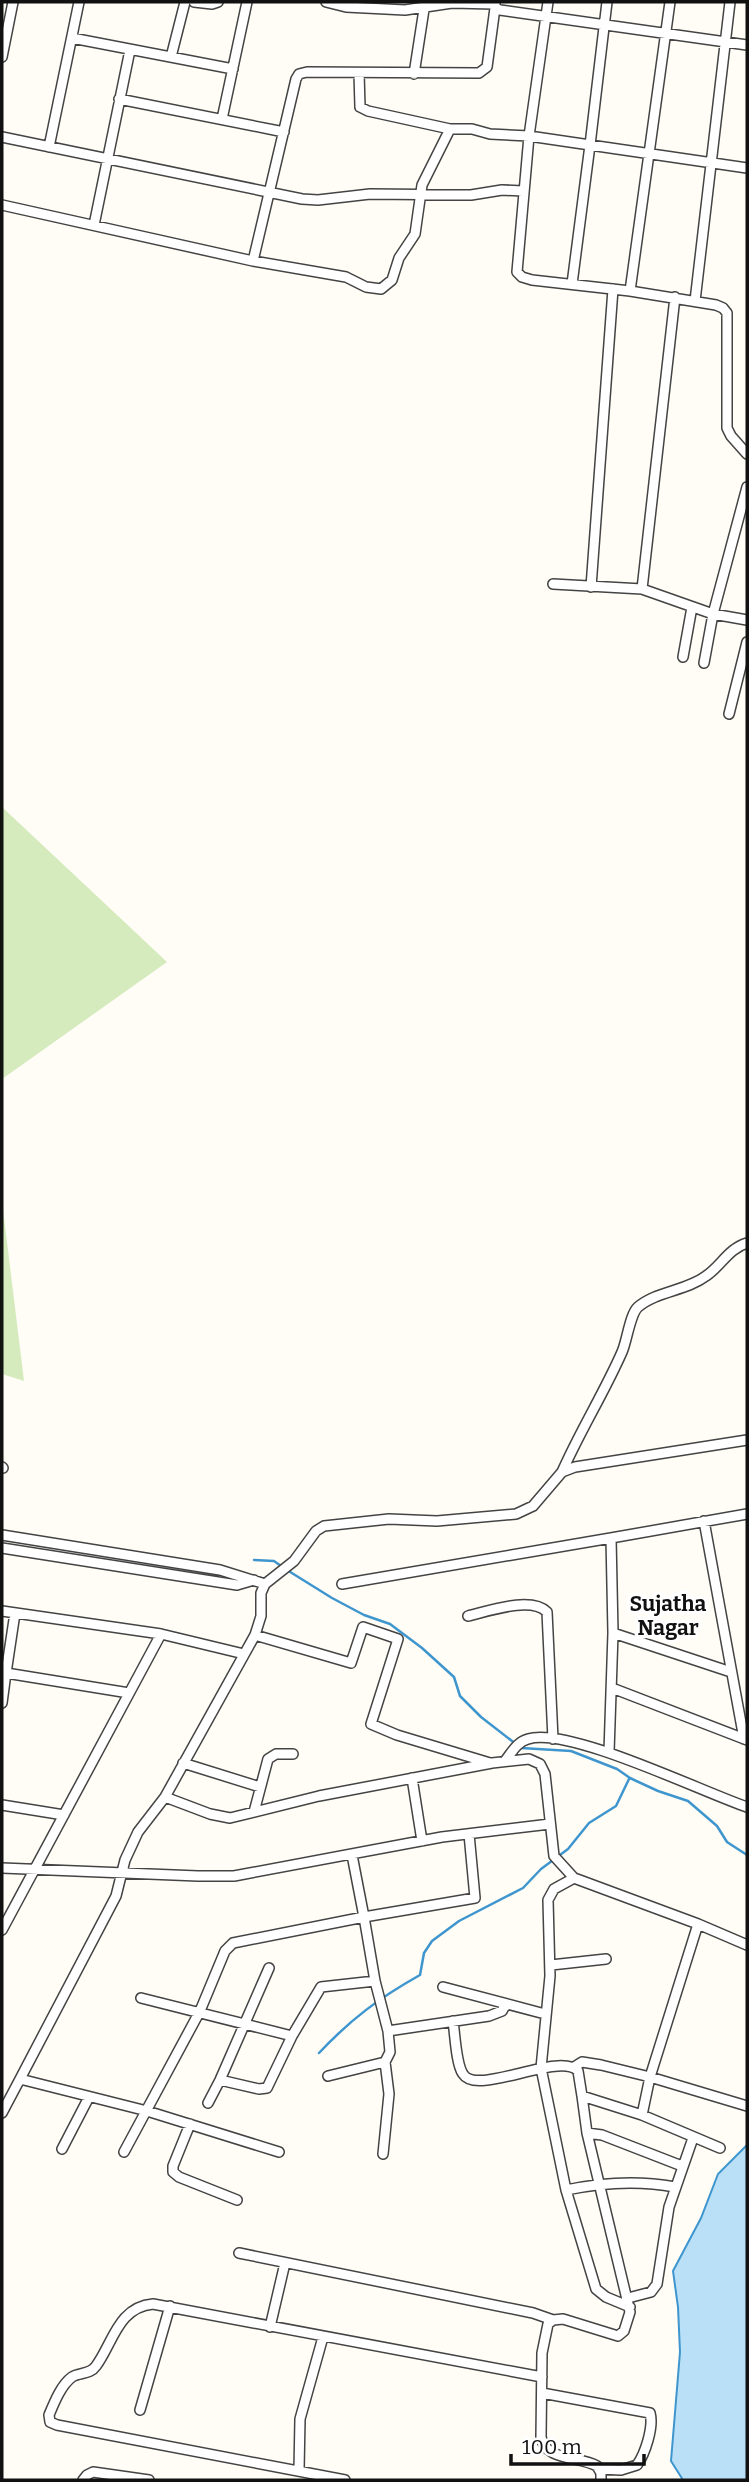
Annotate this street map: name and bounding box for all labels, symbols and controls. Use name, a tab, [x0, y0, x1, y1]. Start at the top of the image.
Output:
district label: Sujatha Nagar	[630, 1591, 707, 1641]
scale bar	[511, 2422, 644, 2466]
text: 100 m	[522, 2434, 582, 2460]

